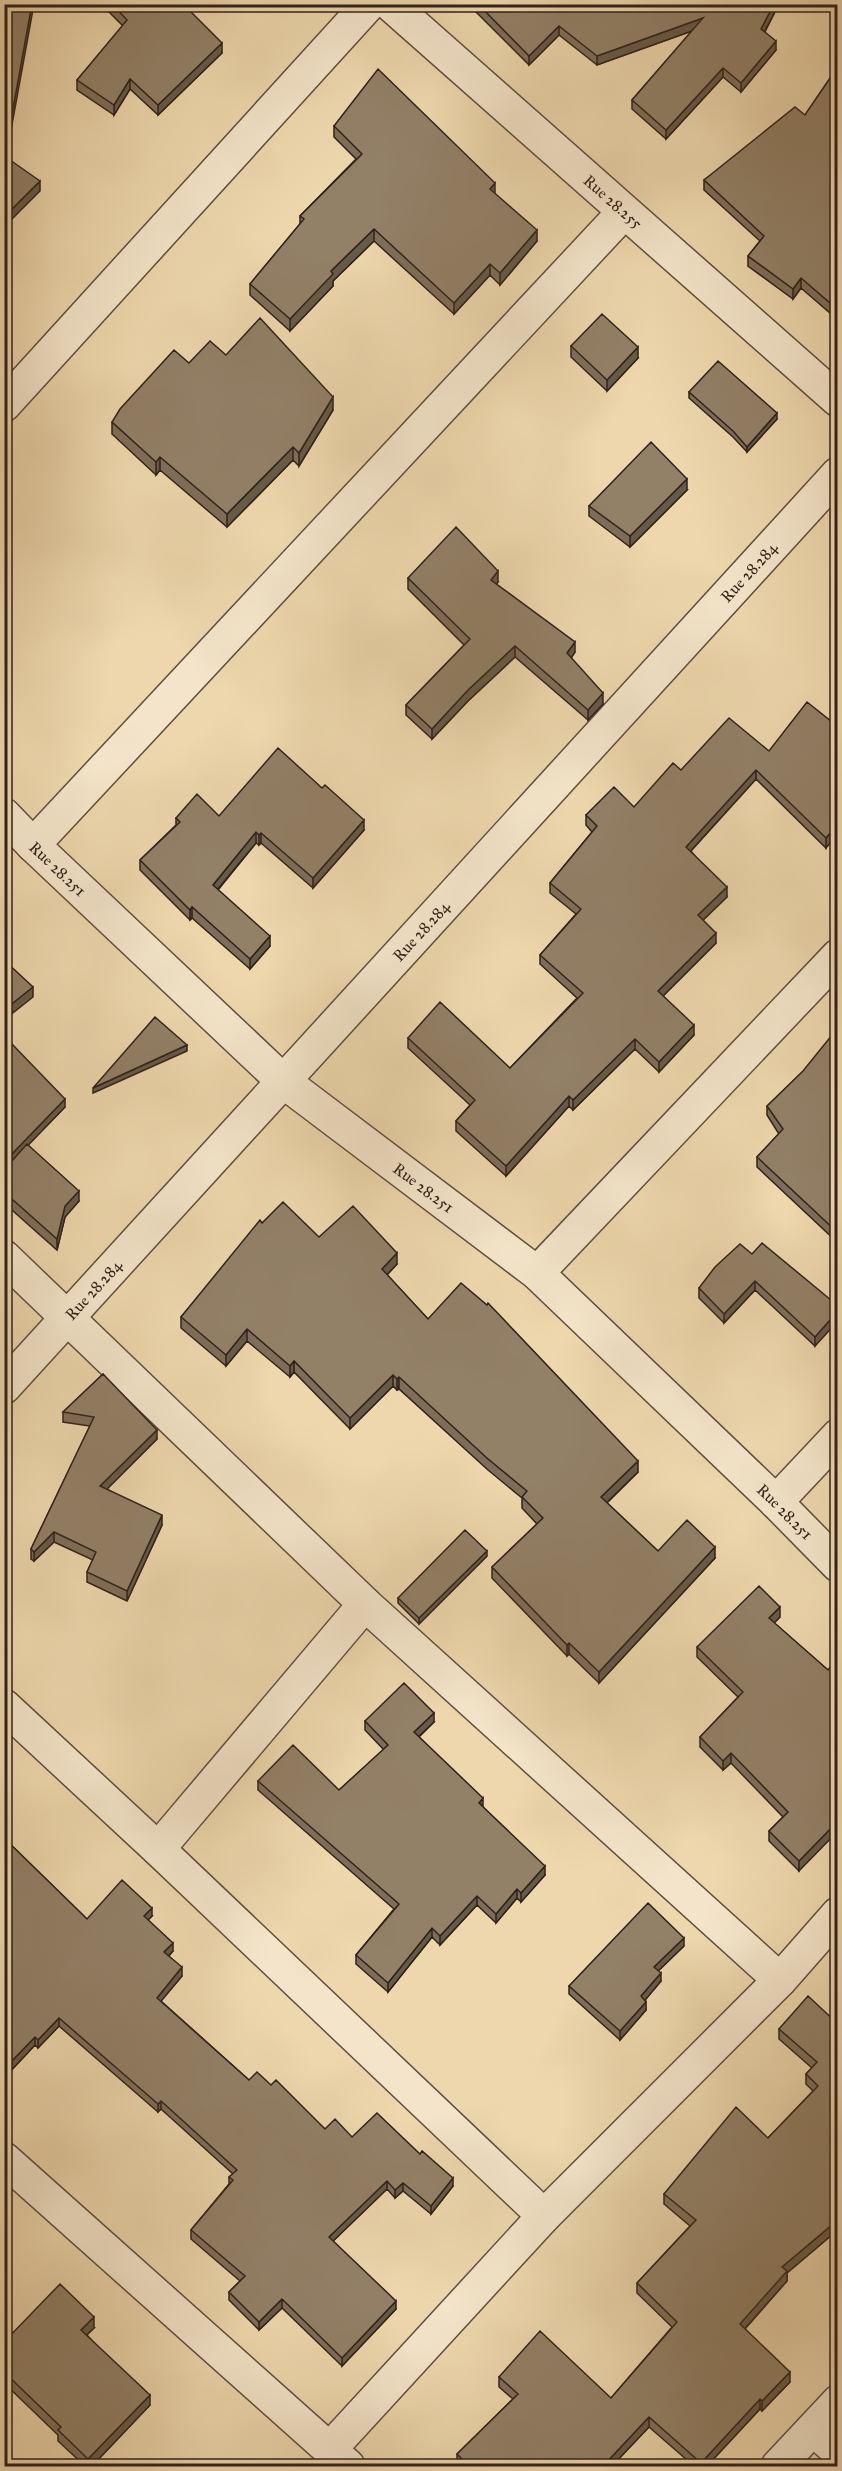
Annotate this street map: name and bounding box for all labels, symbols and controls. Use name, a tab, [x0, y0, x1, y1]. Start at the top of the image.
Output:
street label: Rue 28.255	[580, 170, 647, 233]
street label: Rue 28.284	[716, 537, 782, 606]
street label: Rue 28.251	[26, 837, 90, 900]
street label: Rue 28.284	[389, 896, 454, 965]
street label: Rue 28.251	[390, 1158, 458, 1216]
street label: Rue 28.284	[61, 1255, 126, 1324]
street label: Rue 28.251	[753, 1480, 817, 1543]

